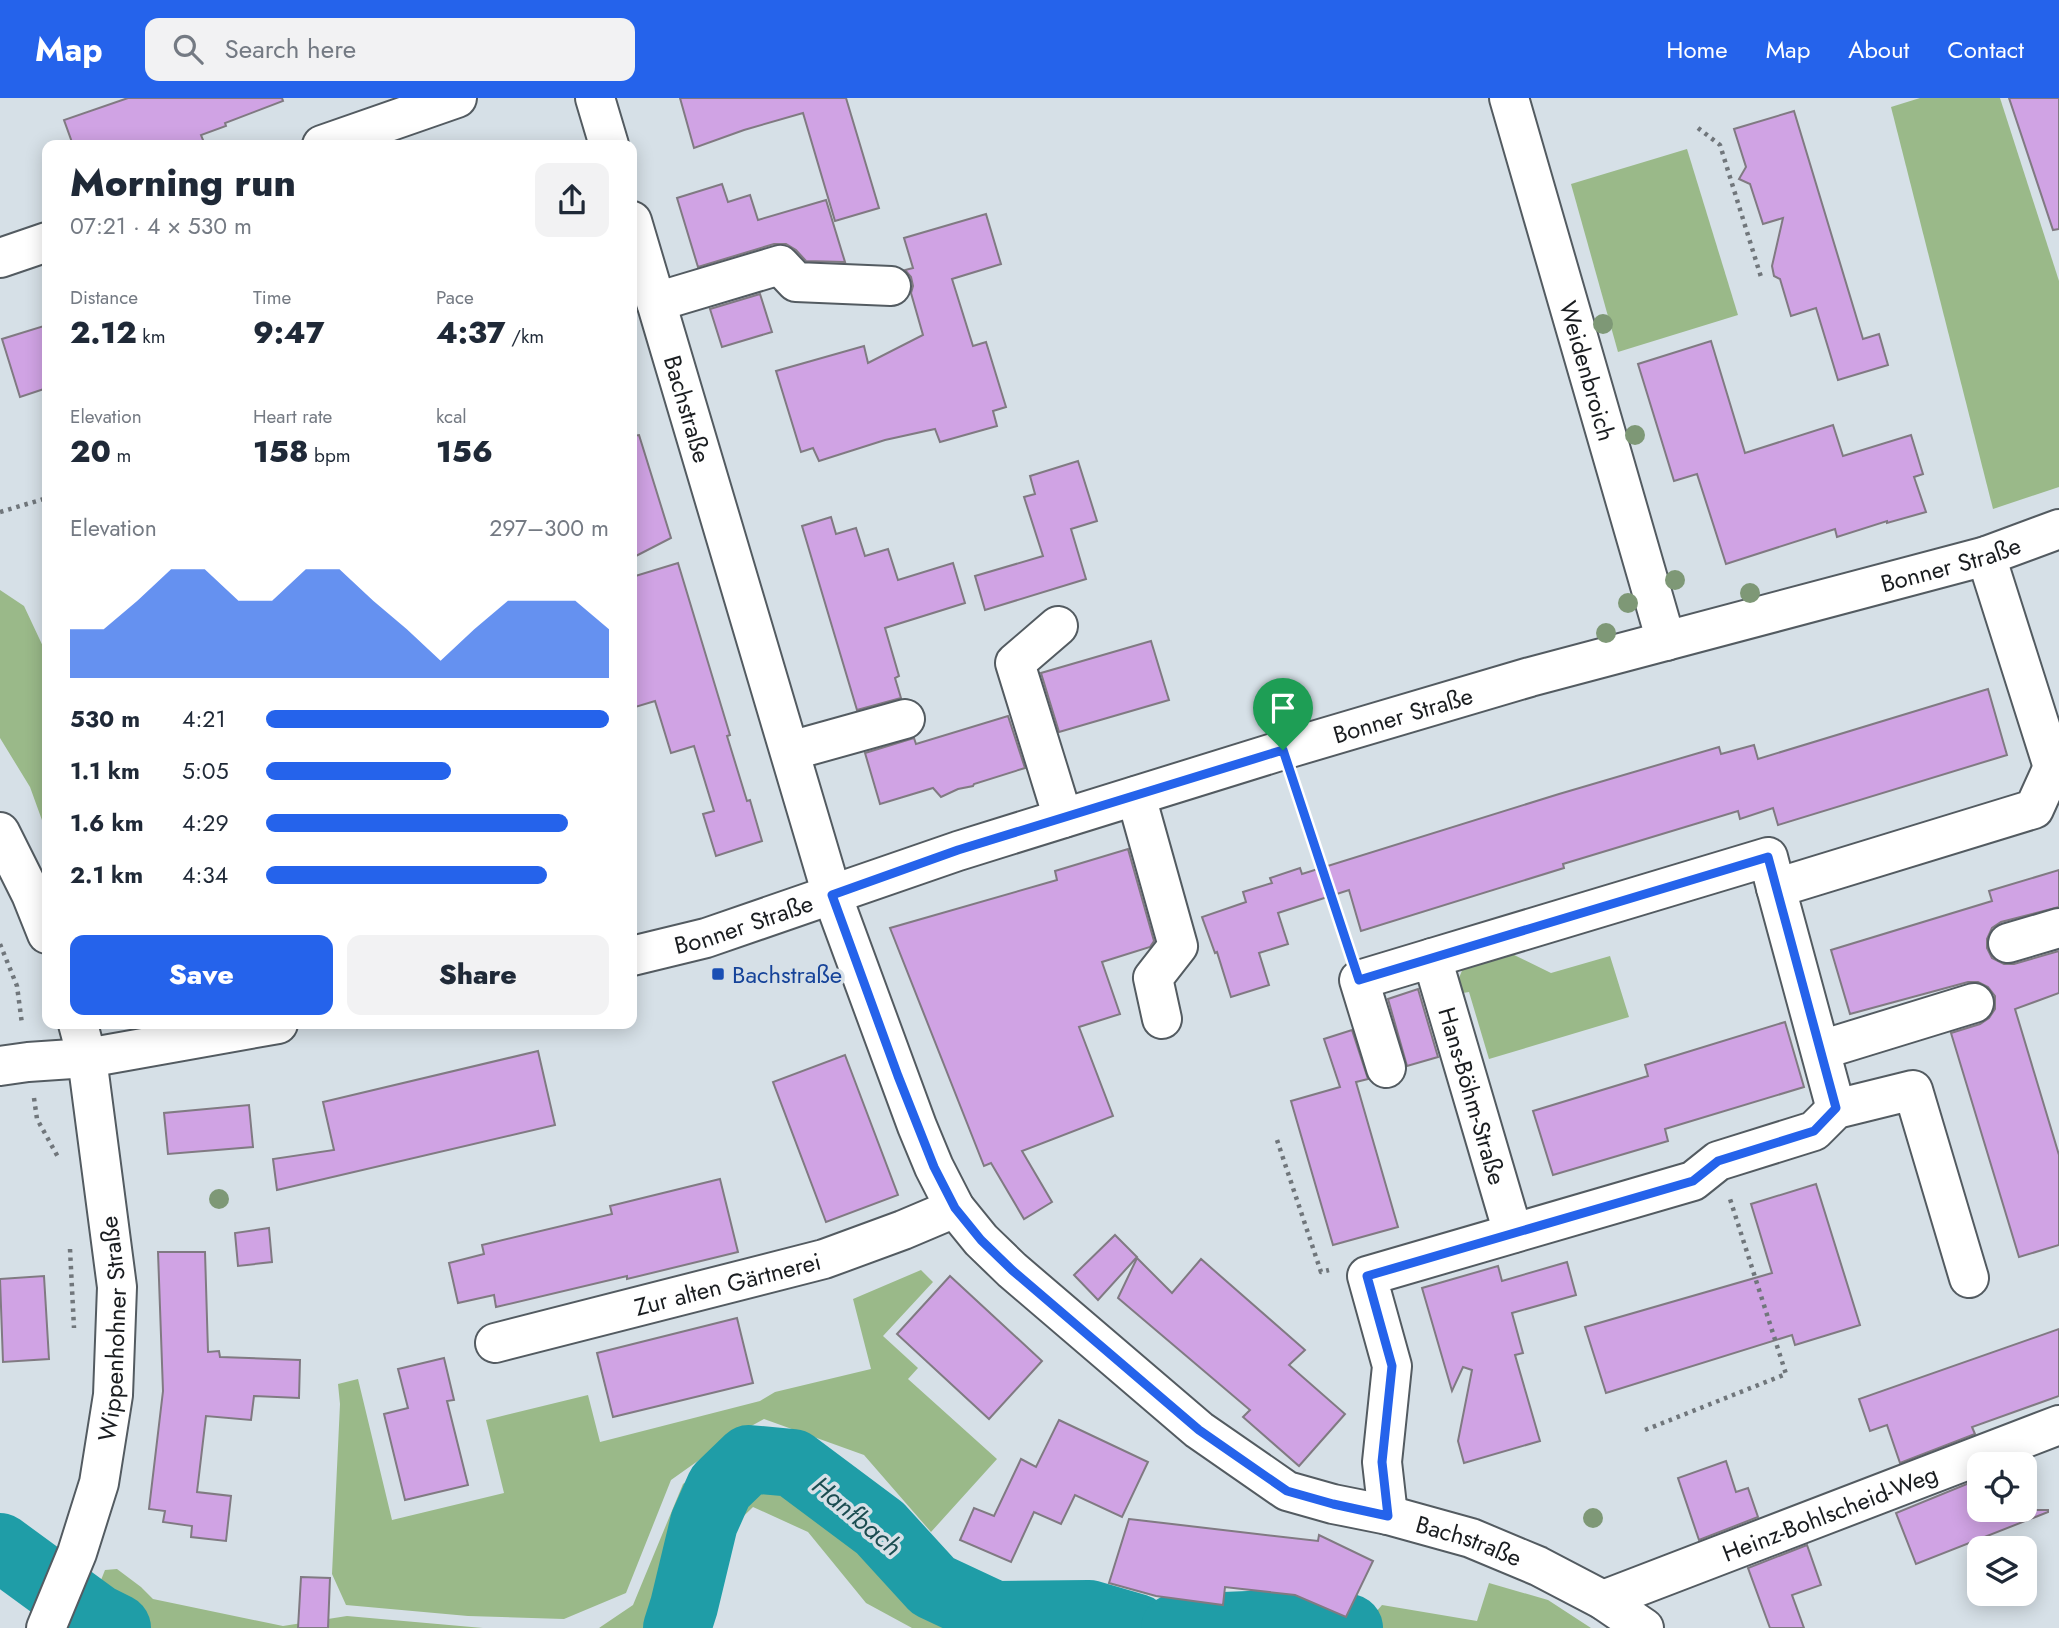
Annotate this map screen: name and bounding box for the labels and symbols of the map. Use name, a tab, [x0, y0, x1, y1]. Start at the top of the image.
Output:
street label: Weidenbroich	[1551, 297, 1625, 445]
street label: Bachstraße	[655, 351, 720, 467]
street label: Bonner Straße	[1877, 527, 2026, 601]
street label: Bonner Straße	[1329, 677, 1477, 752]
pin	[1253, 678, 1313, 750]
street label: Bonner Straße	[671, 885, 818, 963]
place label: Bachstraße	[732, 957, 842, 992]
marker: Bachstraße	[710, 966, 726, 982]
street label: Hans-Böhm-Straße	[1430, 1003, 1515, 1189]
street label: Wippenhohner Straße	[88, 1214, 134, 1444]
street label: Zur alten Gärtnerei	[631, 1243, 824, 1324]
street label: Heinz-Bohlscheid-Weg	[1717, 1456, 1943, 1570]
water label: Hanfbach	[804, 1467, 910, 1565]
street label: Bachstraße	[1412, 1506, 1527, 1575]

